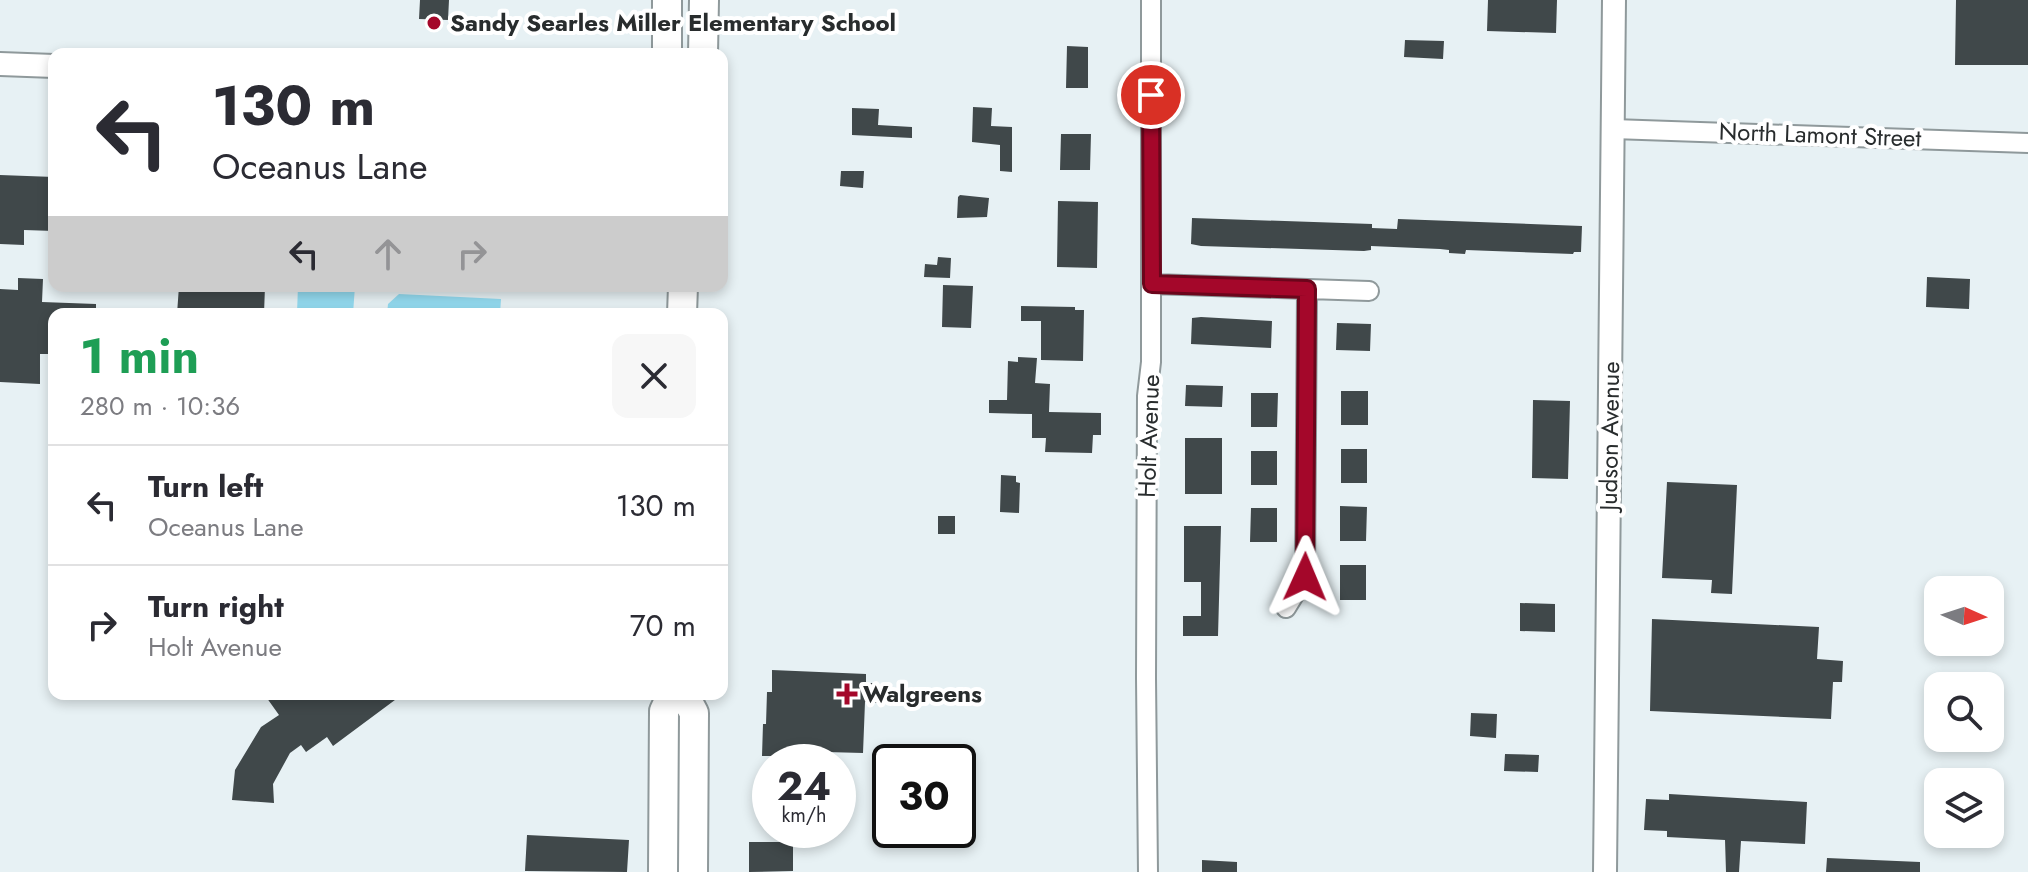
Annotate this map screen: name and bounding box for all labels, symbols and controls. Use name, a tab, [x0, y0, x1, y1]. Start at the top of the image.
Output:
place label: Sandy Searles Miller Elementary School	[450, 5, 896, 40]
marker: Sandy Searles Miller Elementary School	[425, 14, 443, 32]
pin	[1117, 61, 1185, 129]
text: 130 m	[212, 65, 375, 146]
icon: arrive	[1129, 73, 1173, 117]
icon: left	[80, 80, 184, 184]
street label: North Lamont Street	[1718, 113, 1922, 156]
text: Oceanus Lane	[212, 140, 428, 192]
icon: left	[282, 232, 326, 276]
icon: ahead	[366, 232, 410, 276]
icon: right	[450, 232, 494, 276]
text: 1 min	[80, 322, 199, 391]
button: close	[612, 334, 696, 418]
street label: Judson Avenue	[1591, 361, 1628, 514]
street label: Holt Avenue	[1129, 374, 1168, 498]
text: 280 m · 10:36	[80, 387, 240, 425]
text: Turn left	[148, 465, 263, 508]
icon: left	[80, 483, 124, 527]
text: 130 m	[616, 484, 696, 527]
text: Oceanus Lane	[148, 508, 304, 546]
position arrow	[1263, 535, 1347, 619]
north arrow	[1924, 576, 2004, 656]
map controls	[1924, 576, 2004, 848]
text: Turn right	[148, 585, 284, 628]
icon: right	[80, 603, 124, 647]
text: 70 m	[630, 604, 696, 647]
text: Holt Avenue	[148, 628, 282, 666]
button: search	[1924, 672, 2004, 752]
place label: Walgreens	[863, 676, 982, 711]
marker: Walgreens	[838, 685, 856, 703]
speed limit sign: 30	[872, 744, 976, 848]
text: 24	[777, 757, 831, 815]
button: layers	[1924, 768, 2004, 848]
text: km/h	[781, 801, 827, 830]

